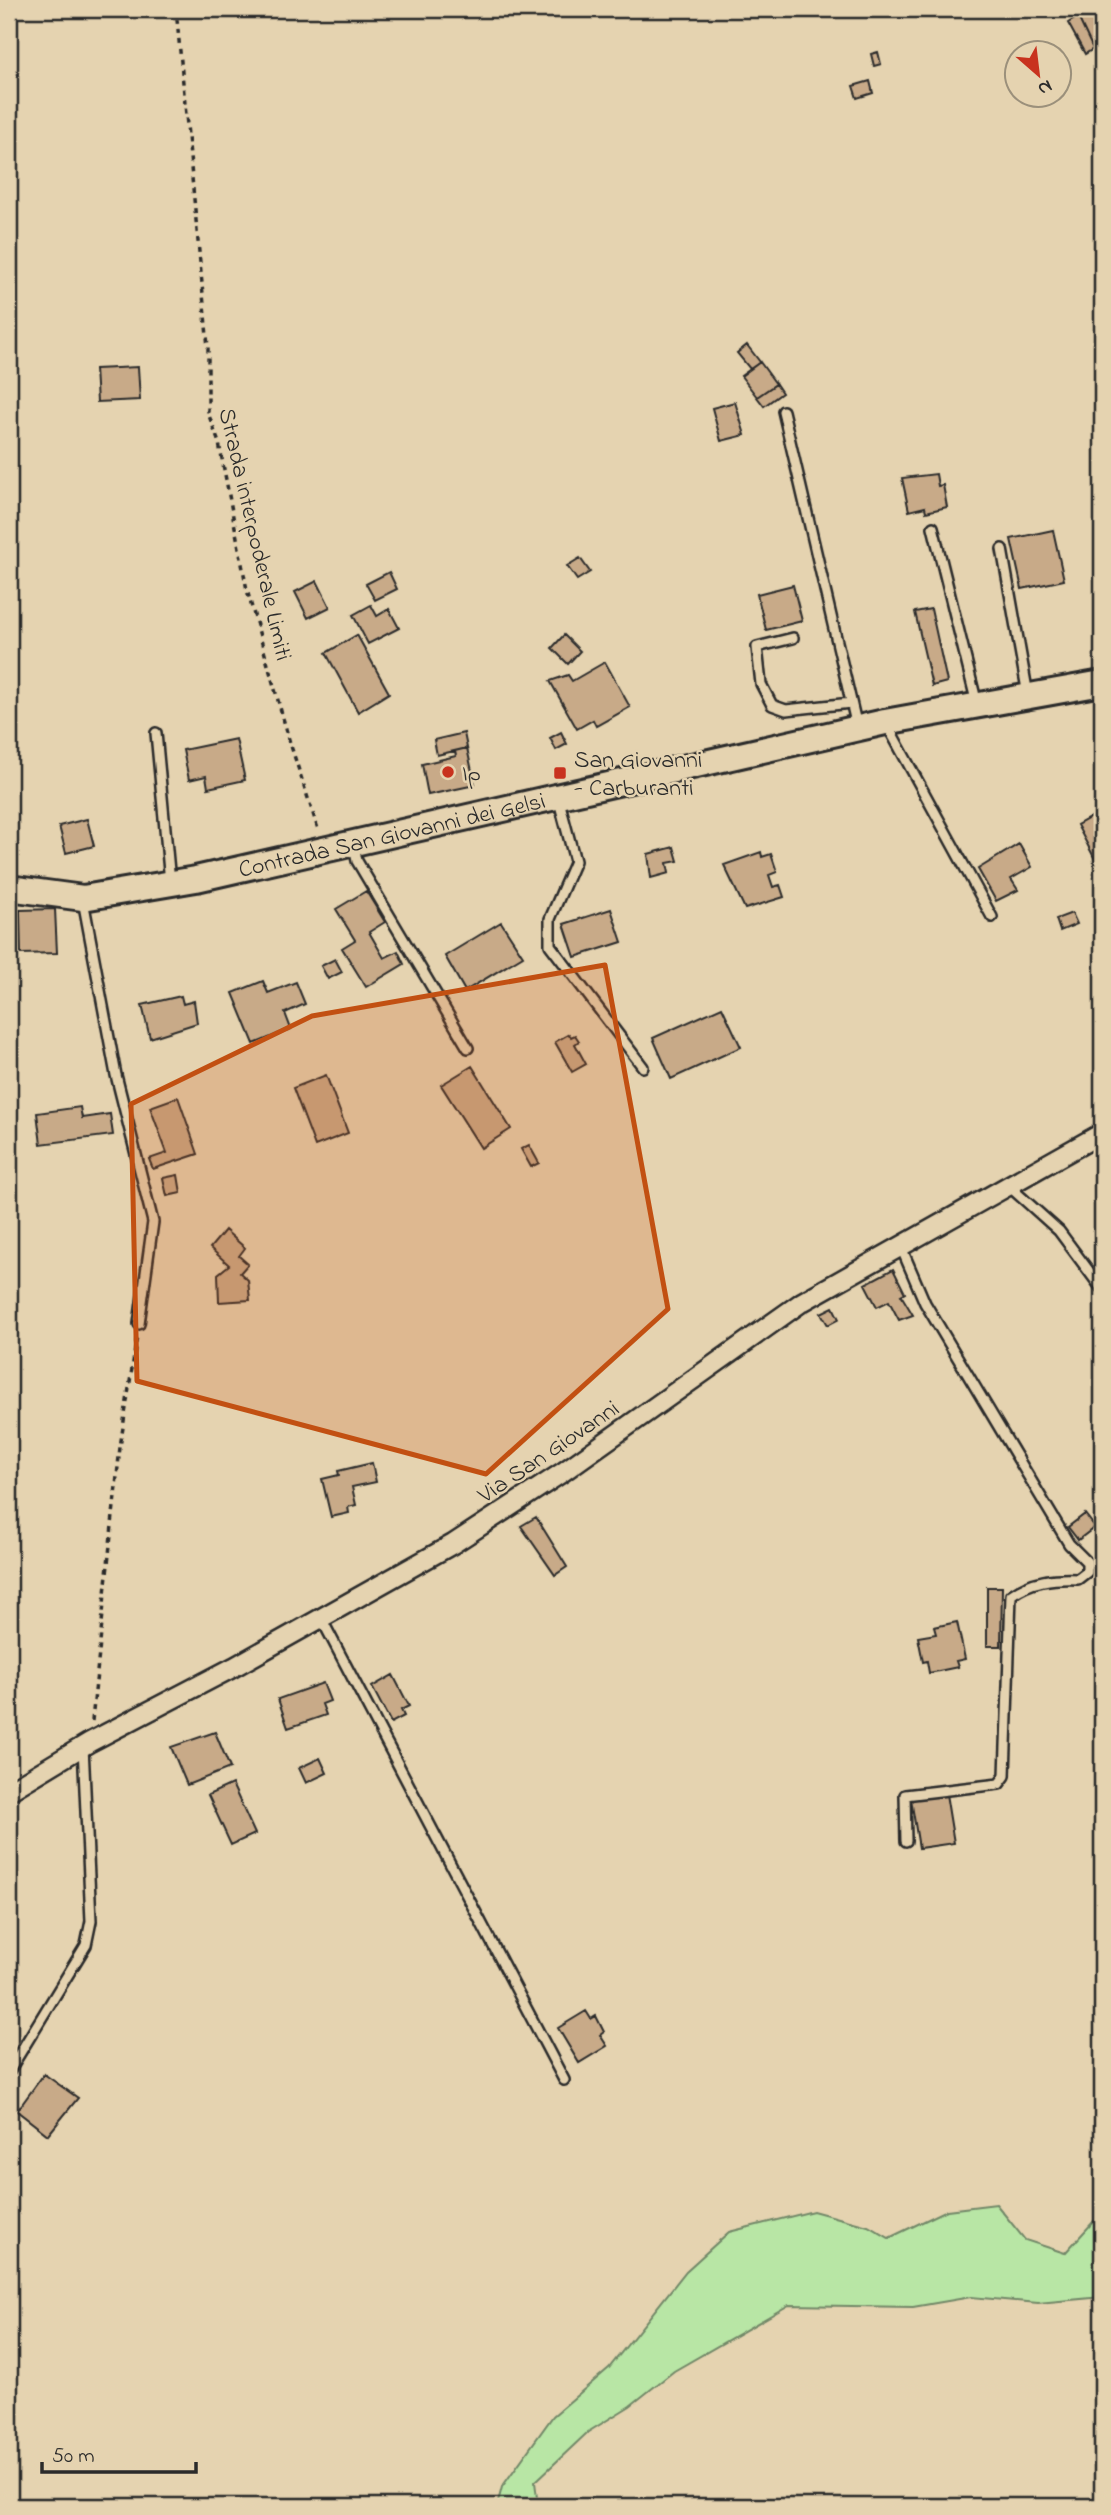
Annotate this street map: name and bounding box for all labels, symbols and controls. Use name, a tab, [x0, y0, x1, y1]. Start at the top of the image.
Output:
north arrow	[1002, 38, 1072, 108]
text: N	[1033, 72, 1057, 102]
street label: Strada interpoderale Limiti	[207, 405, 300, 664]
place label: San Giovanni - Carburanti	[574, 744, 702, 807]
place label: Ip	[462, 757, 481, 792]
marker: Ip	[440, 764, 456, 780]
marker: San Giovanni - Carburanti	[552, 765, 568, 781]
street label: Contrada San Giovanni dei Gelsi	[235, 785, 549, 889]
street label: Via San Giovanni	[471, 1393, 627, 1514]
scale bar	[42, 2431, 196, 2475]
text: 50 m	[52, 2442, 95, 2472]

